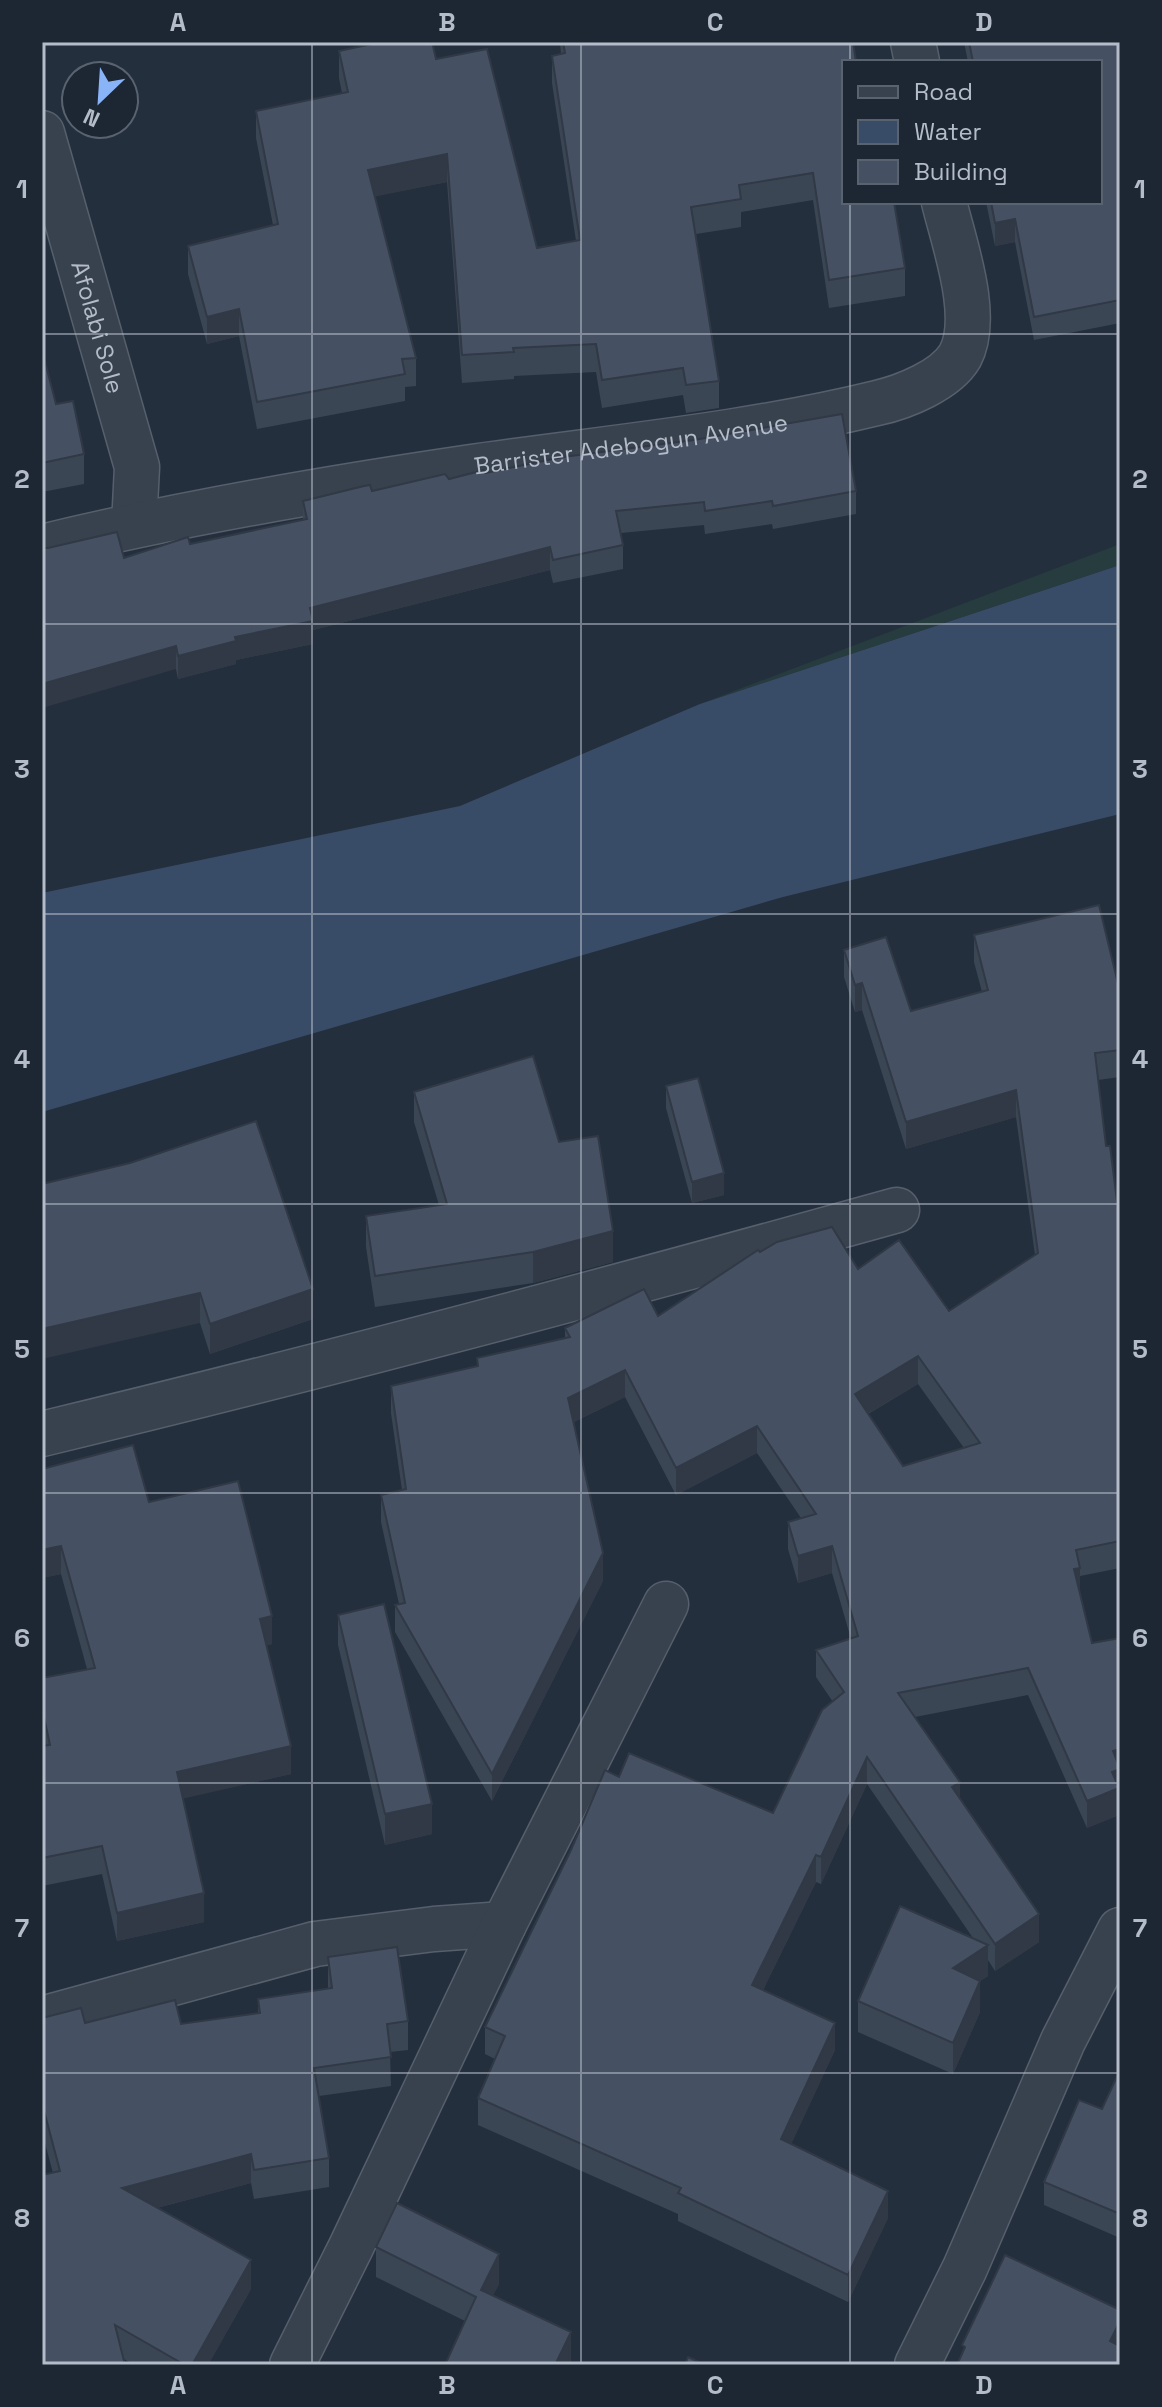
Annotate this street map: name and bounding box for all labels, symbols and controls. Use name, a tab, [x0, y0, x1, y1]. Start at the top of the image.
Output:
text: A	[170, 5, 187, 39]
text: B	[438, 5, 456, 39]
text: C	[707, 5, 723, 39]
text: D	[975, 5, 993, 39]
north arrow	[60, 60, 140, 140]
legend	[842, 60, 1102, 204]
text: Road	[914, 76, 973, 107]
text: N	[79, 102, 104, 134]
text: Water	[914, 116, 982, 147]
text: Building	[914, 156, 1008, 187]
text: 1	[16, 172, 28, 206]
text: 1	[1134, 172, 1146, 206]
street label: Afolabi Sole	[64, 257, 131, 397]
street label: Barrister Adebogun Avenue	[472, 406, 790, 482]
text: 2	[14, 462, 30, 496]
text: 2	[1132, 462, 1148, 496]
text: 3	[14, 752, 30, 786]
text: 3	[1132, 752, 1148, 786]
text: 4	[14, 1042, 30, 1076]
text: 4	[1132, 1042, 1148, 1076]
text: 5	[14, 1332, 30, 1366]
text: 5	[1132, 1332, 1148, 1366]
text: 6	[14, 1621, 30, 1655]
text: 6	[1132, 1621, 1148, 1655]
text: 7	[15, 1911, 29, 1945]
text: 7	[1133, 1911, 1147, 1945]
text: 8	[14, 2201, 30, 2235]
text: 8	[1132, 2201, 1148, 2235]
text: A	[170, 2368, 187, 2402]
text: B	[438, 2368, 456, 2402]
text: C	[707, 2368, 723, 2402]
text: D	[975, 2368, 993, 2402]

